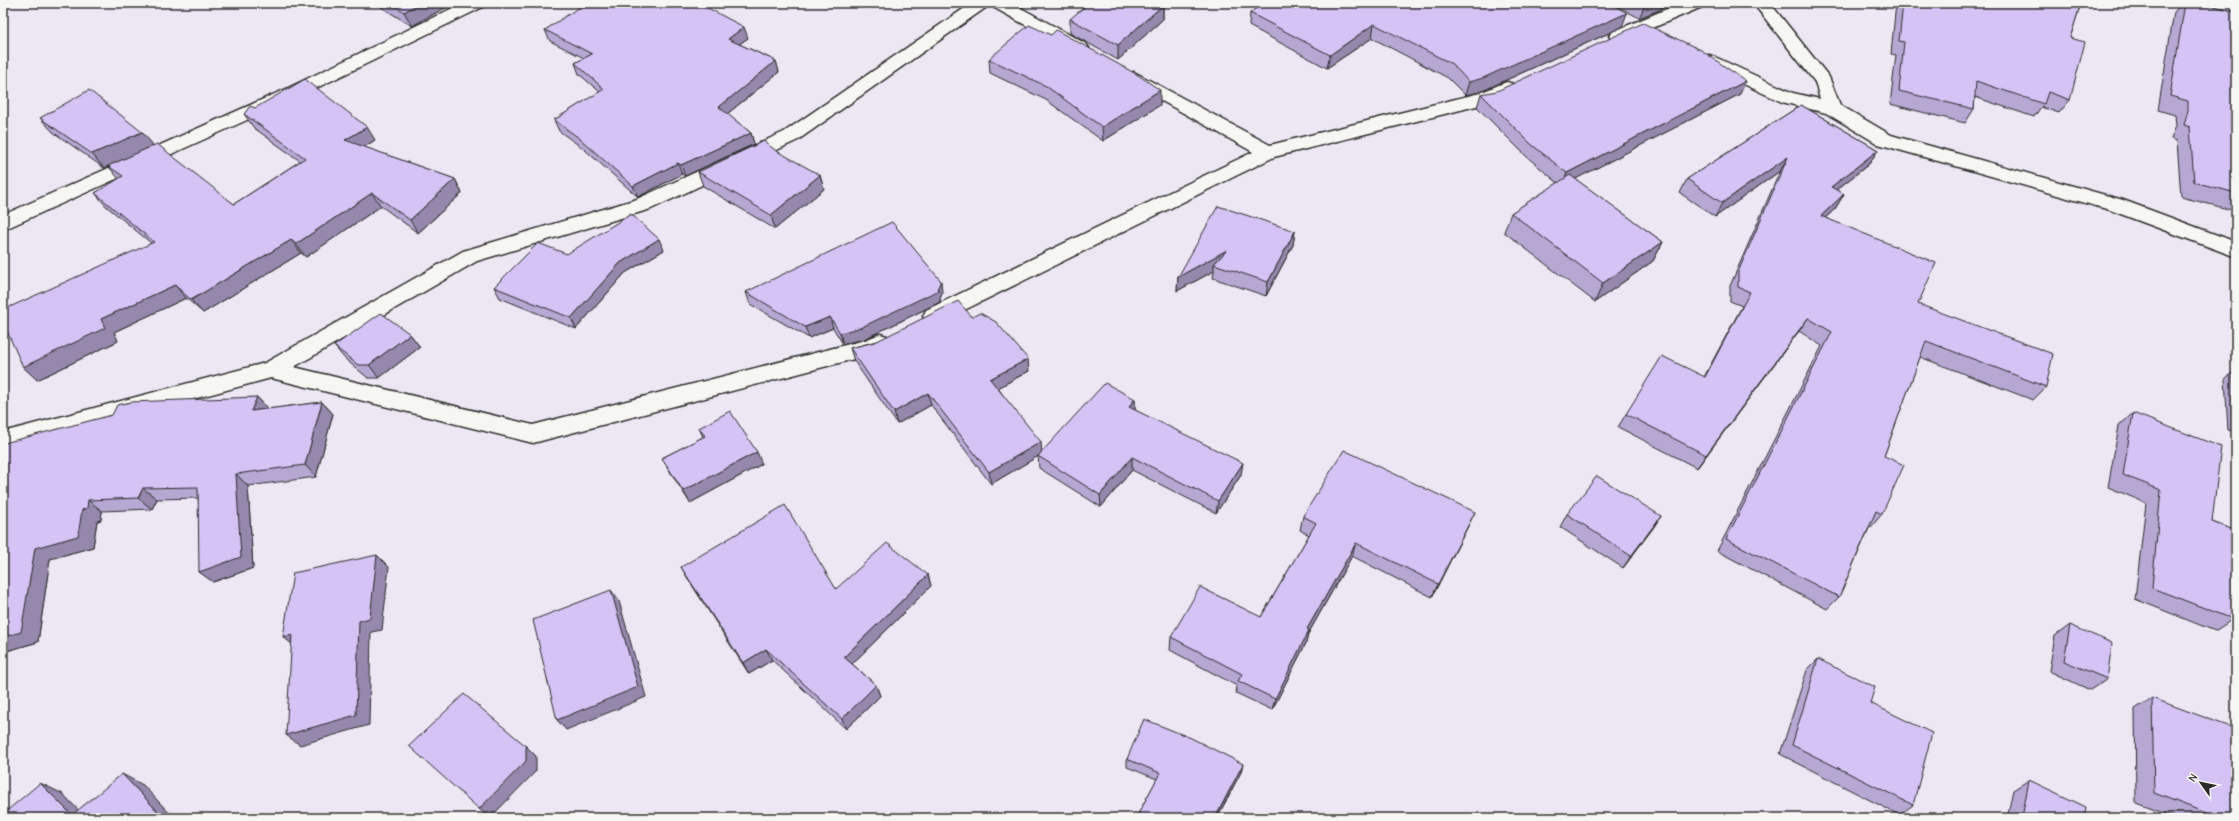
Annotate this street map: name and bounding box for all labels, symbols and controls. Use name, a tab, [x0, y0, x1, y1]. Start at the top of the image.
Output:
north arrow	[2181, 763, 2221, 803]
text: N	[2186, 771, 2200, 784]

